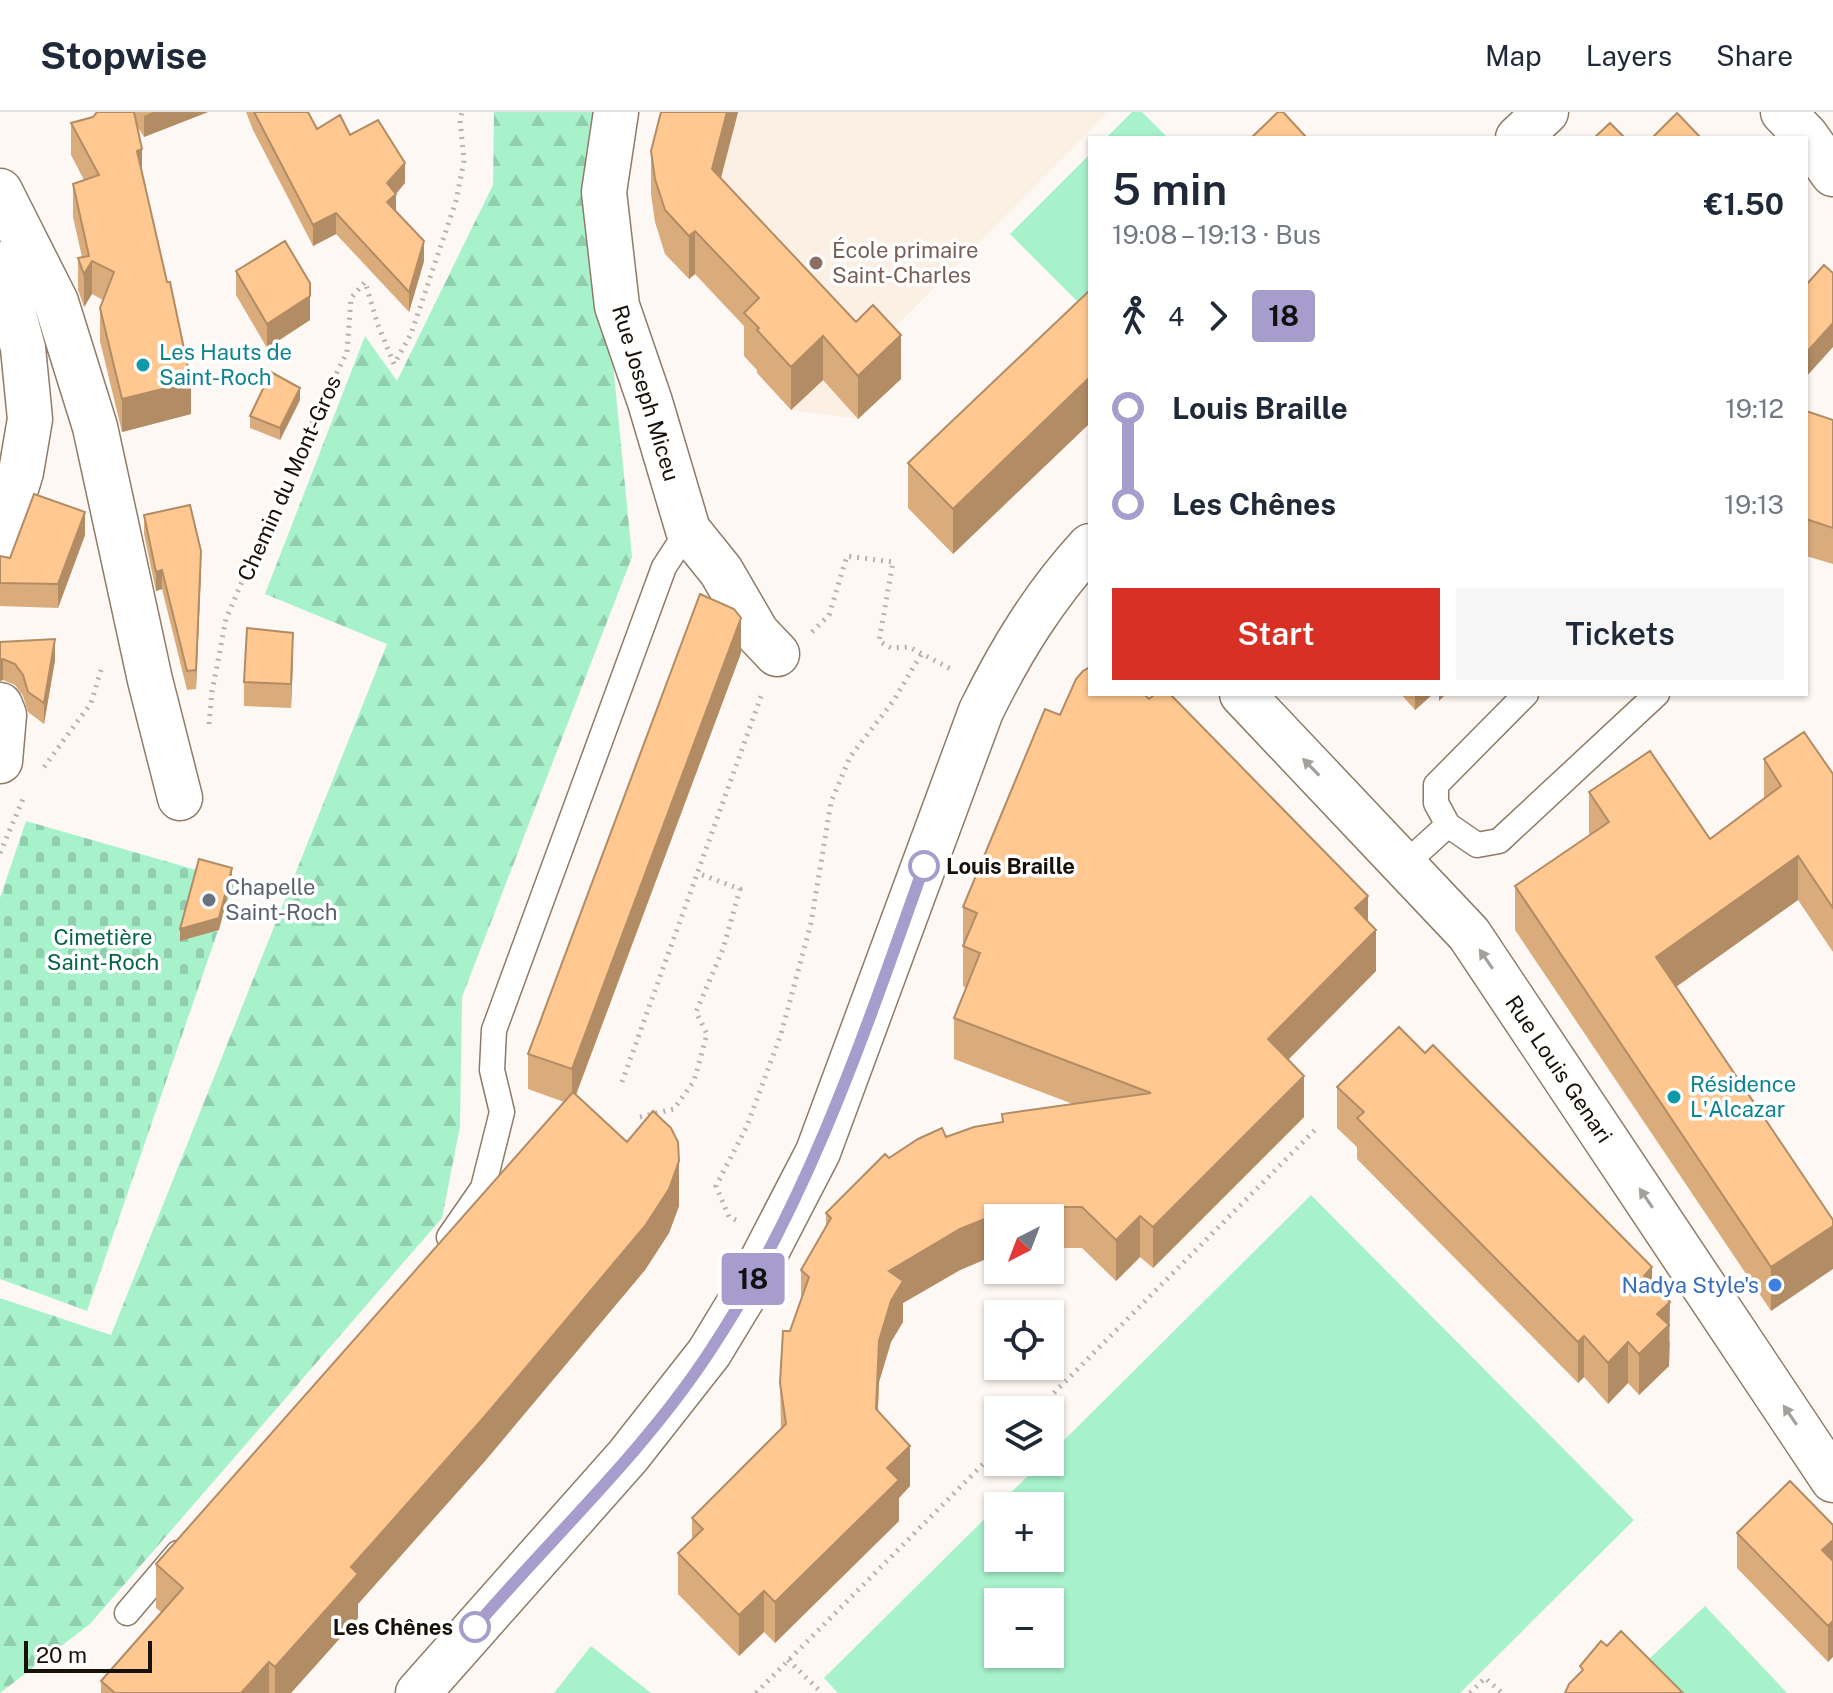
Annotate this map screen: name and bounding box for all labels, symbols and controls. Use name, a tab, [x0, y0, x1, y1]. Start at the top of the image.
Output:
text: Stopwise	[40, 33, 207, 78]
text: Map	[1485, 39, 1542, 72]
text: Layers	[1586, 39, 1672, 72]
text: Share	[1716, 39, 1793, 72]
text: 5 min	[1112, 163, 1227, 215]
text: €1.50	[1704, 186, 1784, 222]
text: 19:08 – 19:13 · Bus	[1112, 219, 1321, 250]
place label: École primaire Saint-Charles	[832, 237, 979, 288]
marker: École primaire Saint-Charles	[807, 254, 825, 272]
icon: walk	[1112, 294, 1156, 338]
icon: forward	[1196, 294, 1240, 338]
text: 18	[1268, 299, 1299, 332]
text: 4	[1168, 301, 1184, 332]
street label: Rue Joseph Miceu	[607, 302, 685, 484]
place label: Les Hauts de Saint-Roch	[159, 339, 292, 390]
marker: Les Hauts de Saint-Roch	[134, 356, 152, 374]
street label: Chemin du Mont-Gros	[232, 371, 346, 585]
text: Louis Braille	[1172, 390, 1348, 426]
text: 19:12	[1725, 393, 1784, 424]
text: Les Chênes	[1172, 486, 1336, 522]
text: 19:13	[1724, 489, 1784, 520]
button: Start	[1112, 588, 1440, 680]
button: Tickets	[1456, 588, 1784, 680]
one-way arrow	[1303, 758, 1321, 777]
marker: Louis Braille	[909, 851, 939, 881]
place label: Louis Braille	[946, 853, 1075, 879]
place label: Chapelle Saint-Roch	[225, 874, 337, 925]
marker: Chapelle Saint-Roch	[200, 891, 218, 909]
park label: Cimetière Saint-Roch	[47, 924, 159, 975]
one-way arrow	[1479, 948, 1493, 970]
street label: Rue Louis Genari	[1500, 990, 1618, 1148]
place label: Résidence L'Alcazar	[1690, 1071, 1796, 1122]
marker: Résidence L'Alcazar	[1665, 1088, 1683, 1106]
one-way arrow	[1638, 1188, 1653, 1209]
north arrow	[984, 1204, 1064, 1284]
map controls	[984, 1204, 1064, 1668]
line badge: 18	[717, 1253, 789, 1305]
text: 18	[738, 1262, 768, 1295]
place label: Nadya Style's	[1622, 1272, 1759, 1298]
marker: Nadya Style's	[1766, 1276, 1784, 1294]
button: locate	[984, 1300, 1064, 1380]
button: layers	[984, 1396, 1064, 1476]
one-way arrow	[1783, 1404, 1798, 1425]
button: +	[984, 1492, 1064, 1572]
button: −	[984, 1588, 1064, 1668]
marker: Les Chênes	[460, 1612, 490, 1642]
place label: Les Chênes	[333, 1614, 453, 1640]
scale bar	[24, 1637, 152, 1673]
text: 20 m	[36, 1642, 87, 1668]

